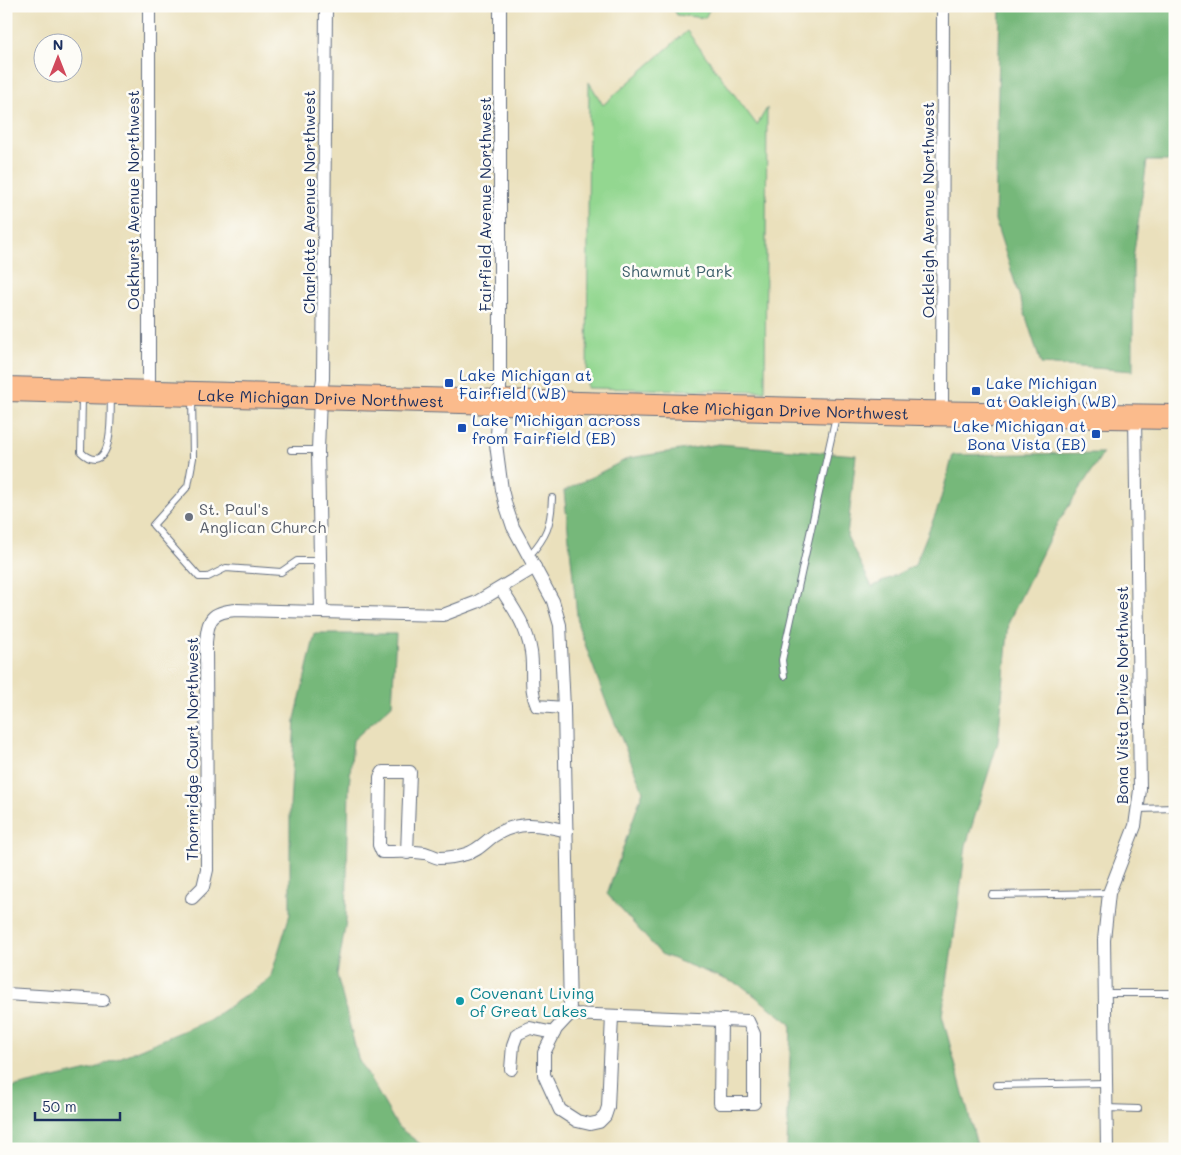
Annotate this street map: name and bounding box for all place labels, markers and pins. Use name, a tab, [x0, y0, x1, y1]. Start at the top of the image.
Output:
place label: Lake Michigan at Fairfield (WB)	[459, 364, 592, 403]
place label: Lake Michigan at Oakleigh (WB)	[986, 372, 1116, 411]
marker: Lake Michigan at Fairfield (WB)	[443, 377, 455, 389]
marker: Lake Michigan at Oakleigh (WB)	[970, 385, 982, 397]
place label: Lake Michigan across from Fairfield (EB)	[472, 409, 641, 448]
place label: Lake Michigan at Bona Vista (EB)	[953, 415, 1086, 454]
marker: Lake Michigan across from Fairfield (EB)	[456, 422, 468, 434]
marker: Lake Michigan at Bona Vista (EB)	[1090, 428, 1102, 440]
place label: St. Paul's Anglican Church	[199, 498, 326, 537]
marker: St. Paul's Anglican Church	[183, 511, 195, 523]
place label: Covenant Living of Great Lakes	[470, 982, 594, 1021]
marker: Covenant Living of Great Lakes	[454, 995, 466, 1007]

